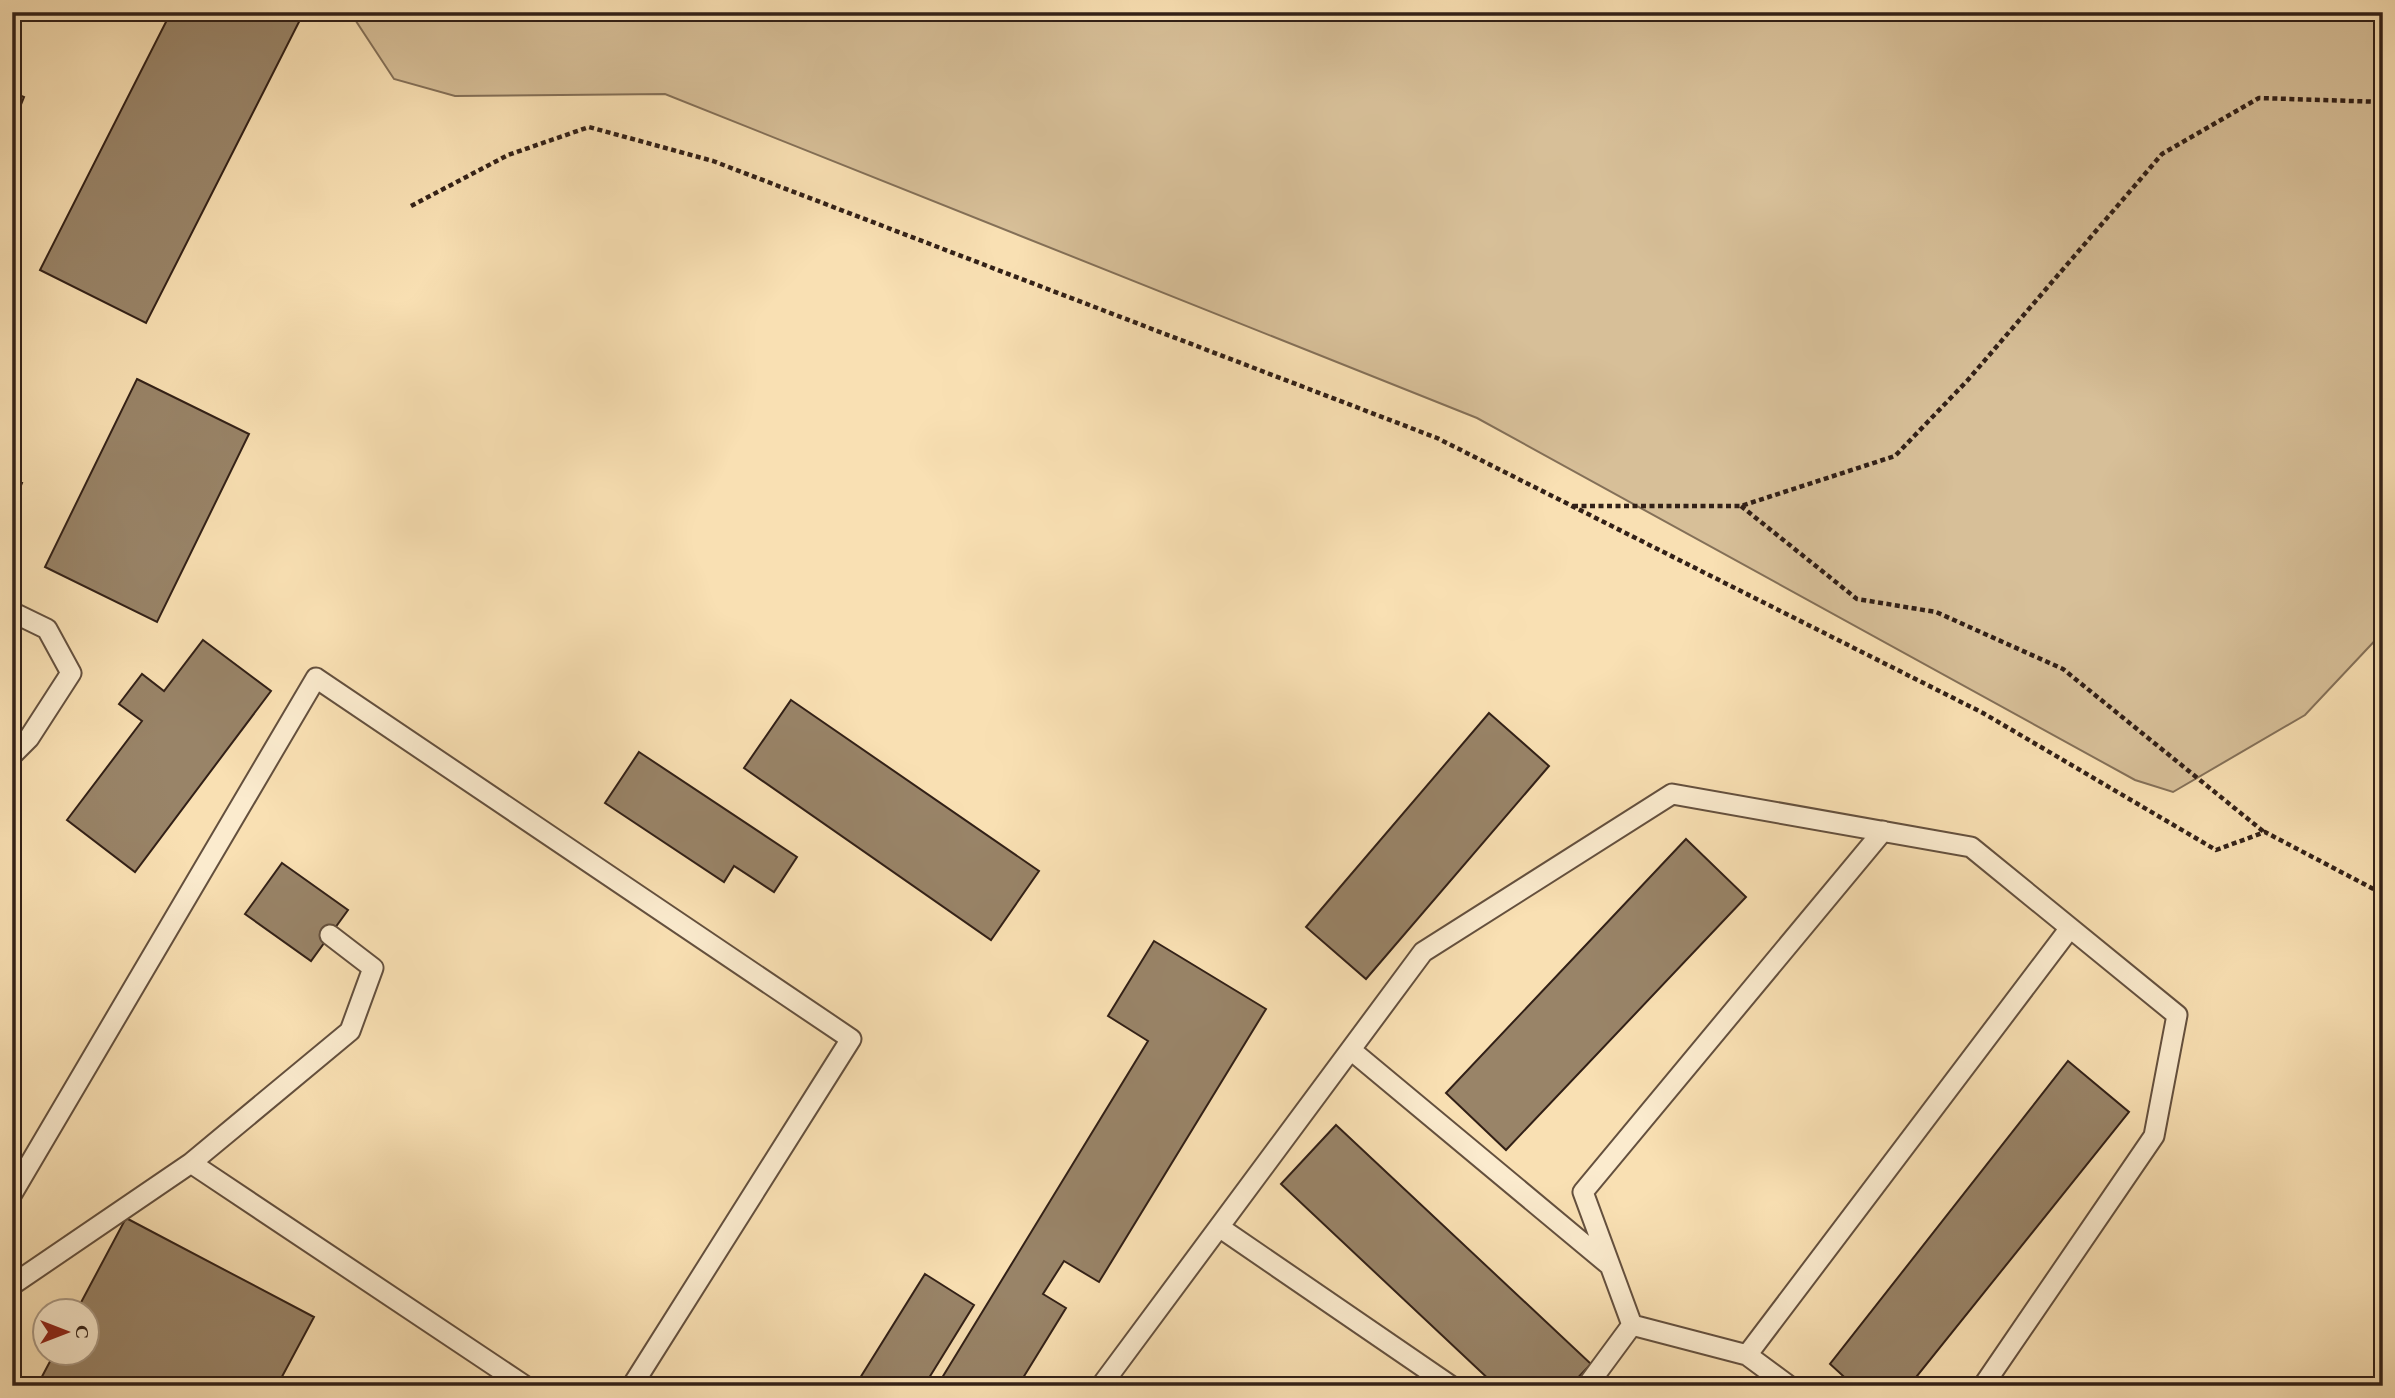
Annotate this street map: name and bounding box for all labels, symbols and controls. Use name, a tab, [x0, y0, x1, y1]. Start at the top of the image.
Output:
north arrow	[32, 1296, 102, 1366]
text: С	[70, 1325, 95, 1339]

